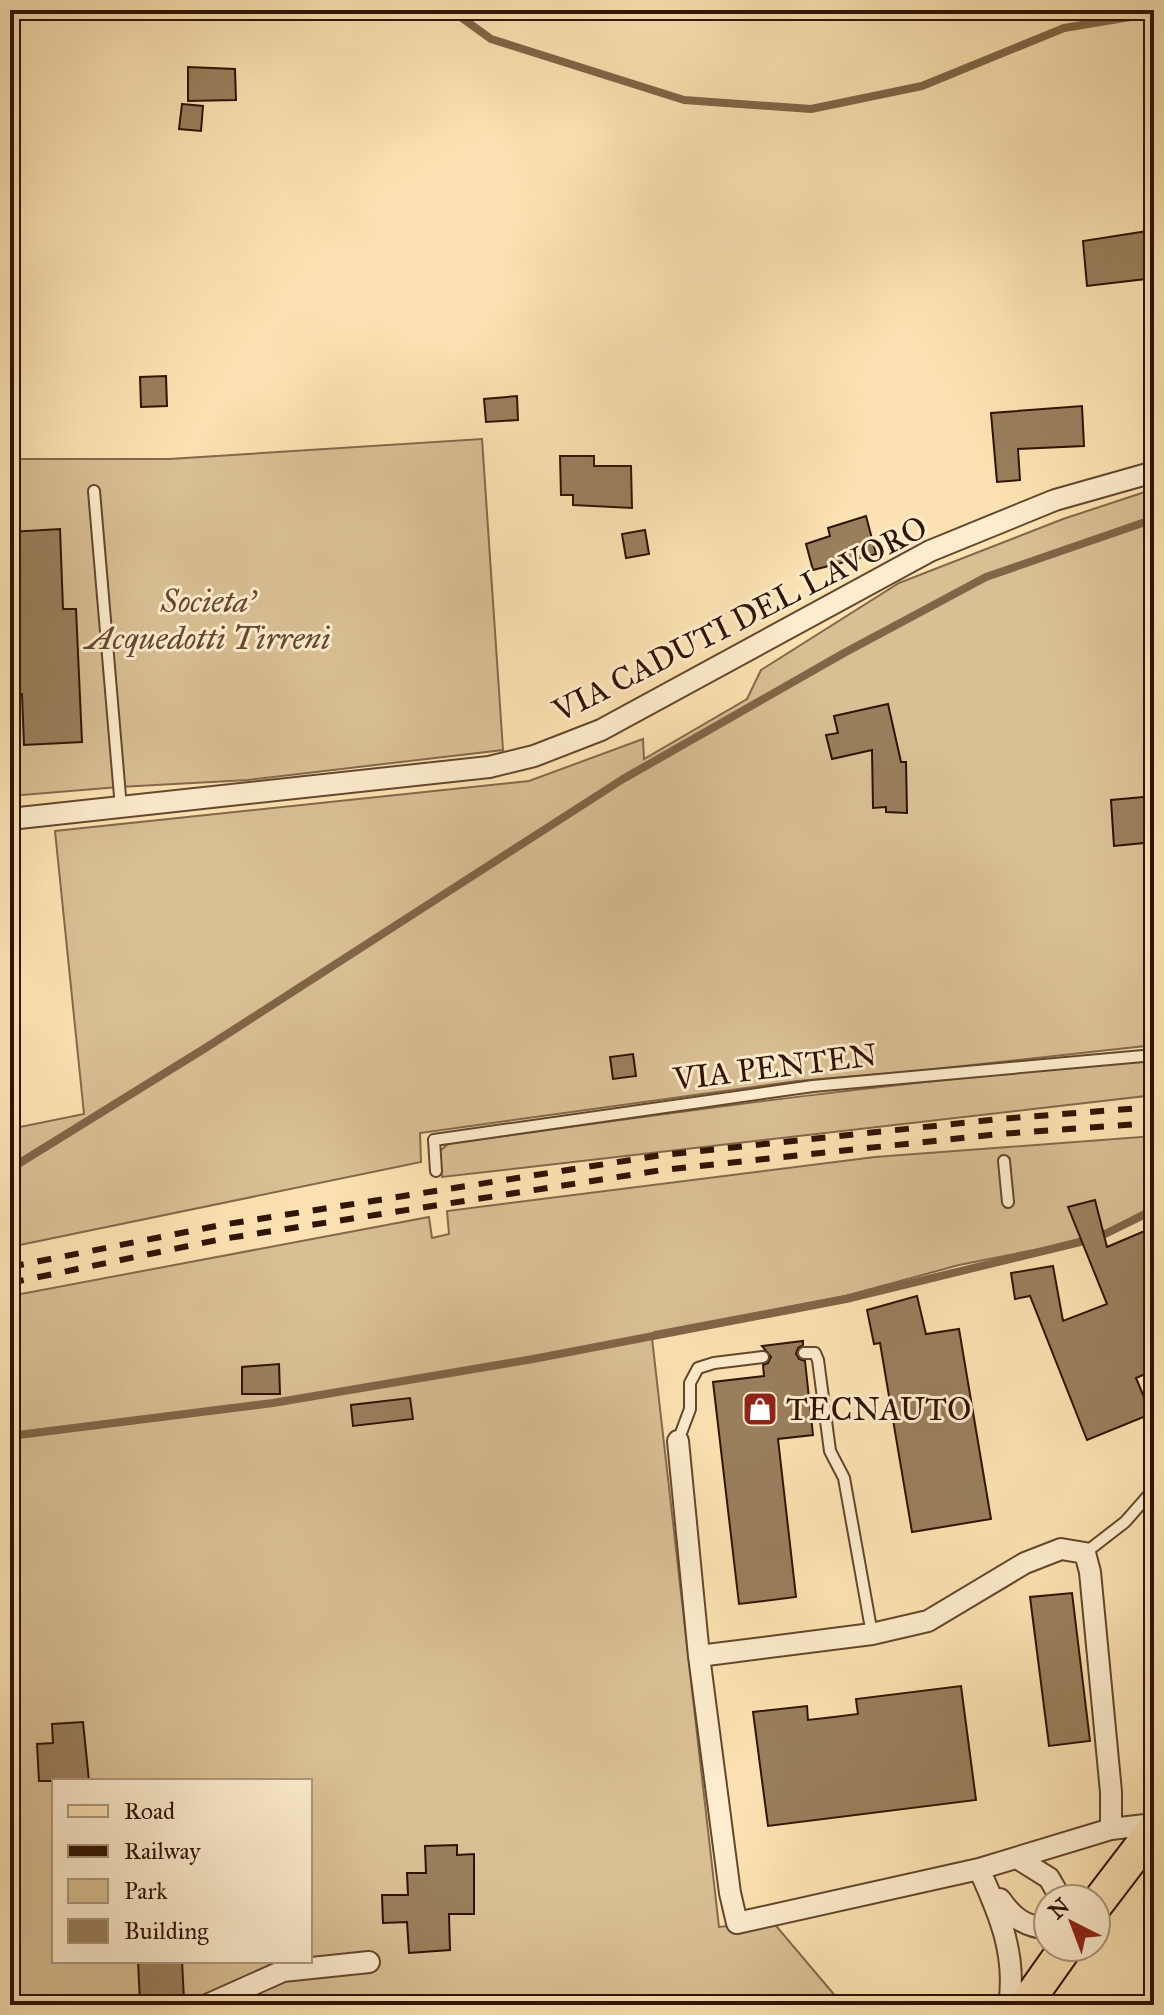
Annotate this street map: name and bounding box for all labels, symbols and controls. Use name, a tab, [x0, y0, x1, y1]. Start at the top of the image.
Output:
street label: VIA CADUTI DEL LAVORO	[546, 508, 934, 731]
park label: Societa' Acquedotti Tirreni	[83, 582, 330, 658]
street label: VIA PENTEN	[670, 1035, 879, 1099]
shop icon: TECNAUTO	[741, 1390, 779, 1428]
place label: TECNAUTO	[786, 1390, 971, 1429]
legend	[52, 1779, 312, 1963]
text: Road	[124, 1796, 175, 1826]
text: Railway	[124, 1836, 201, 1866]
text: Park	[124, 1876, 168, 1906]
north arrow	[1032, 1883, 1112, 1963]
text: N	[1043, 1892, 1075, 1925]
text: Building	[124, 1916, 209, 1946]

